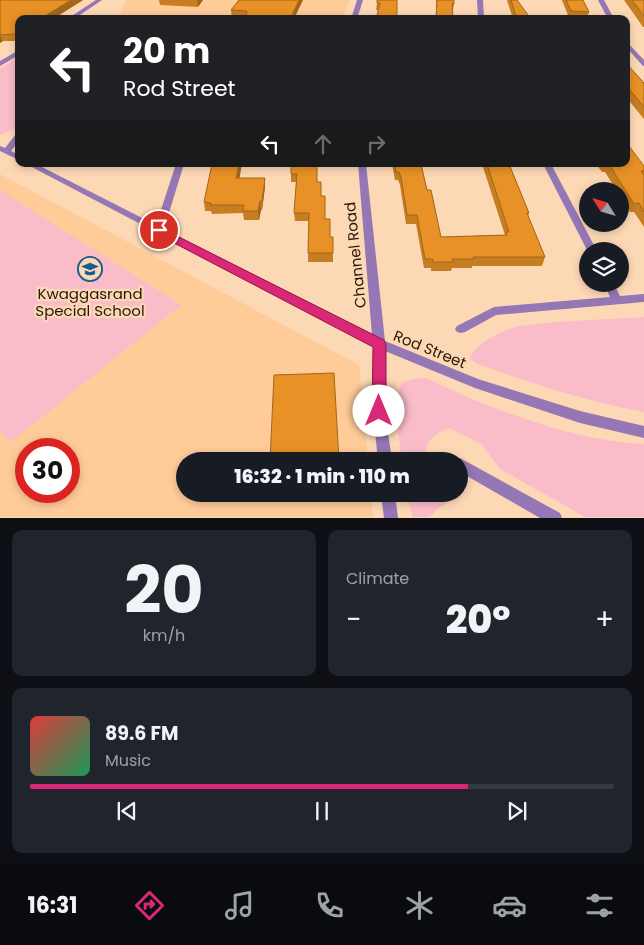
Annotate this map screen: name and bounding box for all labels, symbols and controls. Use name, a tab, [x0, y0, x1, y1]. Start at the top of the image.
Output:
text: 20 m	[123, 26, 210, 75]
icon: left	[40, 35, 105, 100]
text: Rod Street	[123, 73, 236, 104]
icon: left	[256, 130, 284, 158]
icon: ahead	[309, 130, 337, 158]
icon: right	[362, 130, 390, 158]
north arrow	[579, 182, 629, 232]
map controls	[579, 182, 629, 292]
street label: Channel Road	[339, 201, 371, 309]
pin	[138, 209, 180, 251]
icon: arrive	[145, 216, 173, 244]
button: layers	[579, 242, 629, 292]
school or university icon: Kwaggasrand Special School	[77, 256, 103, 282]
place label: Kwaggasrand Special School	[35, 283, 145, 321]
street label: Rod Street	[390, 325, 470, 373]
position arrow	[352, 384, 404, 436]
speed limit sign: 30	[15, 438, 80, 503]
text: 16:32 · 1 min · 110 m	[234, 463, 410, 490]
text: 20	[124, 545, 204, 636]
text: Climate	[346, 567, 409, 590]
text: 20°	[446, 593, 511, 646]
text: −	[346, 600, 361, 639]
text: +	[595, 600, 614, 639]
text: km/h	[143, 624, 185, 647]
text: 89.6 FM	[105, 720, 178, 747]
text: Music	[105, 749, 151, 772]
icon: previous	[113, 797, 141, 825]
icon: pause	[308, 797, 336, 825]
icon: next	[503, 797, 531, 825]
icon: directions	[132, 888, 167, 923]
icon: music	[222, 888, 257, 923]
icon: phone	[312, 888, 347, 923]
icon: climate	[402, 888, 437, 923]
icon: car	[492, 888, 527, 923]
icon: filters	[582, 888, 617, 923]
text: 16:31	[27, 890, 78, 921]

